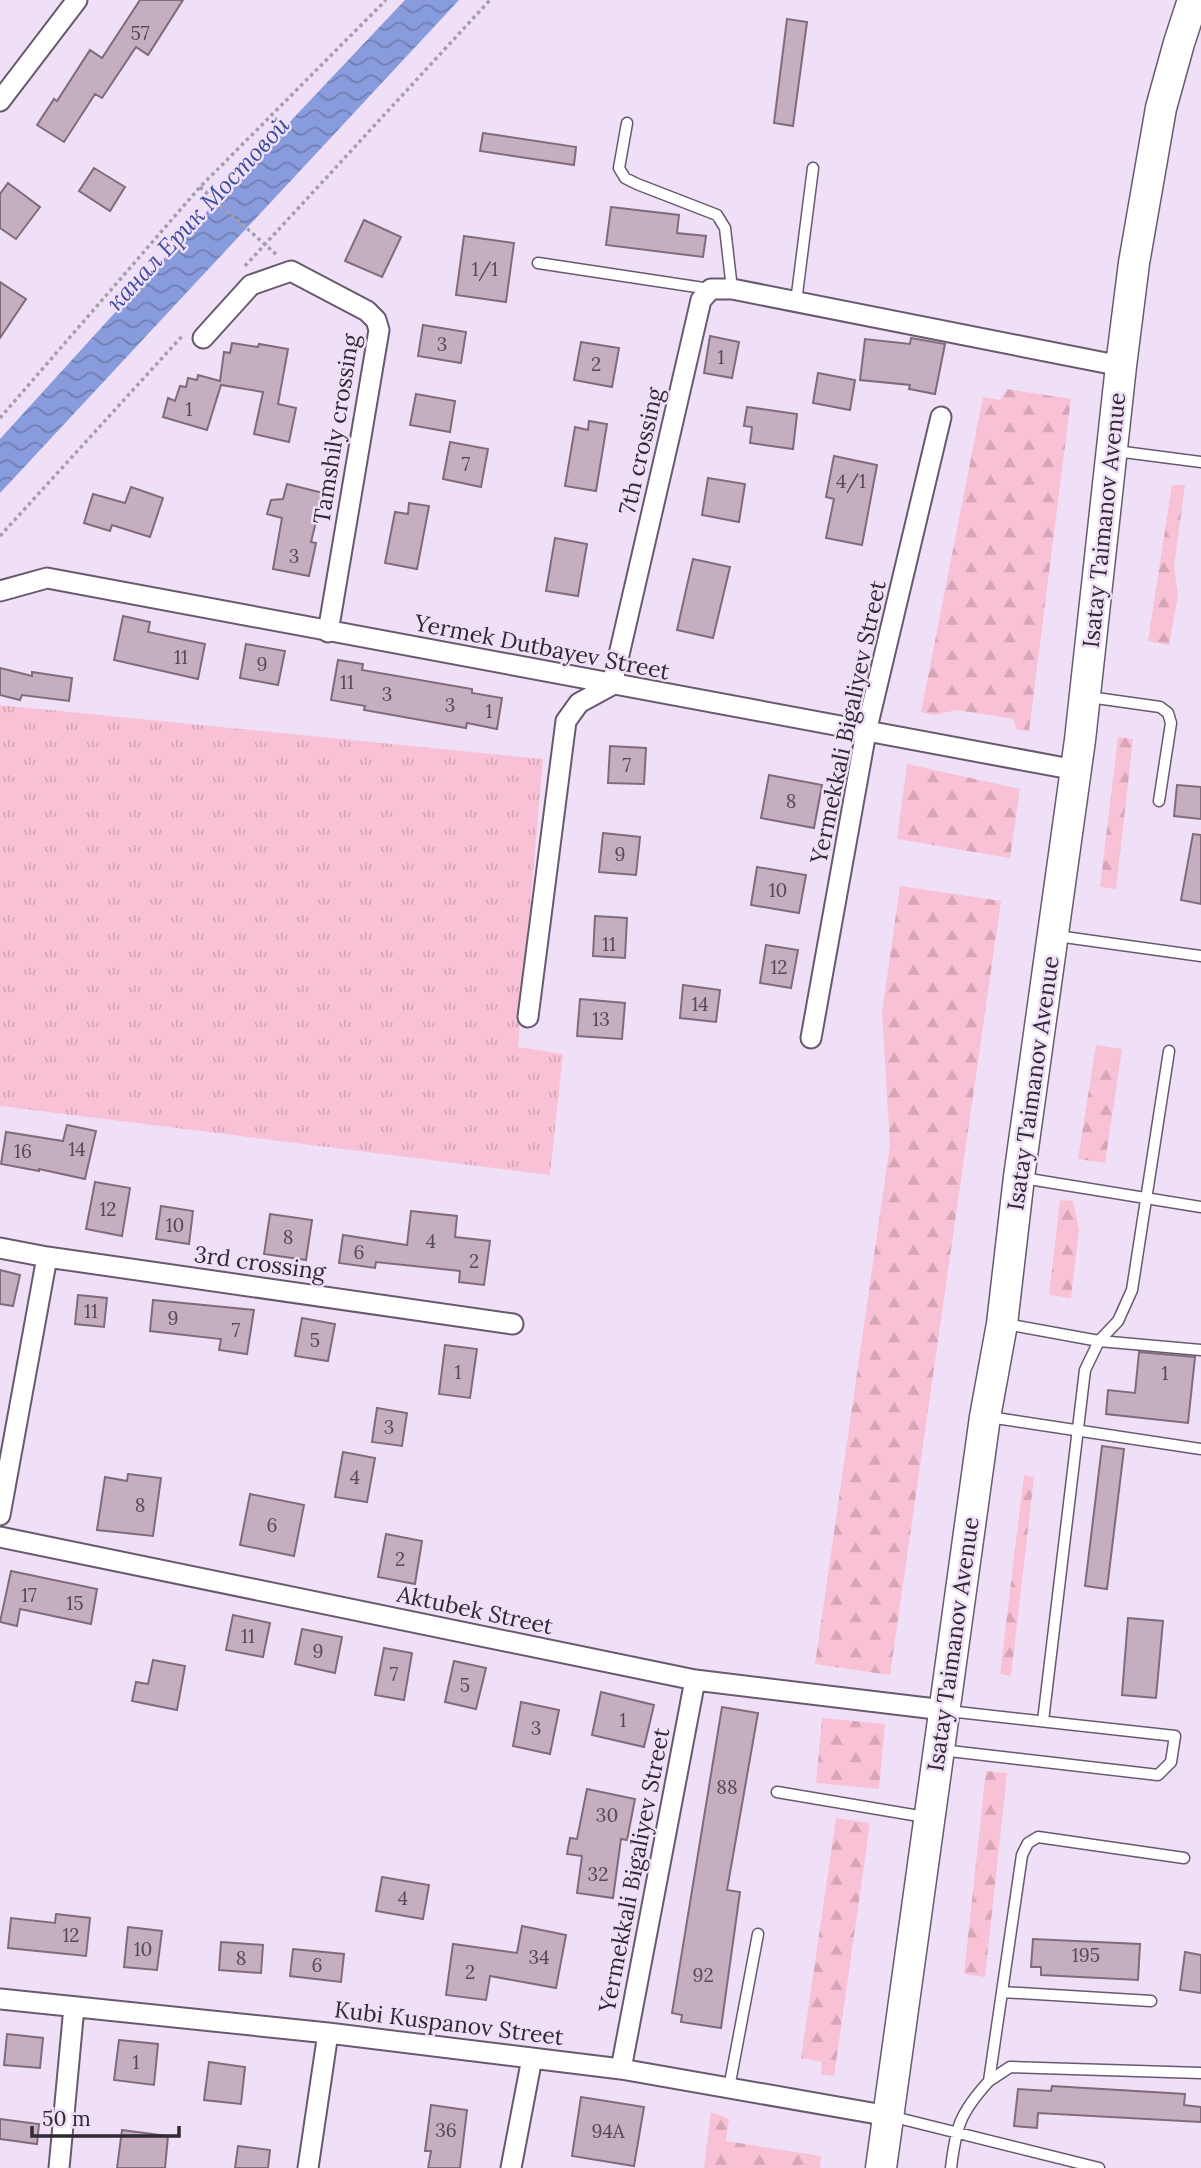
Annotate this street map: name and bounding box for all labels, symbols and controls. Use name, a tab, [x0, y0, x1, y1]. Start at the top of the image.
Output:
house number: 57	[130, 21, 150, 45]
water label: канал Ерик Мостовой	[99, 109, 296, 317]
house number: 1/1	[472, 257, 498, 282]
street label: Tamshily crossing	[306, 331, 365, 526]
house number: 3	[437, 332, 447, 356]
house number: 1	[718, 345, 725, 369]
house number: 2	[591, 352, 601, 376]
street label: 7th crossing	[612, 383, 669, 517]
street label: Isatay Taimanov Avenue	[1076, 391, 1131, 649]
house number: 1	[186, 397, 193, 421]
house number: 7	[462, 452, 471, 476]
house number: 4/1	[836, 469, 866, 494]
house number: 3	[289, 544, 299, 568]
street label: Yermekkali Bigaliyev Street	[803, 577, 892, 867]
street label: Yermek Dutbayev Street	[411, 607, 672, 685]
house number: 11	[174, 645, 188, 669]
house number: 9	[257, 652, 267, 676]
house number: 11	[340, 670, 354, 694]
house number: 3	[382, 682, 392, 706]
house number: 3	[445, 693, 455, 717]
house number: 1	[486, 699, 493, 723]
house number: 7	[623, 753, 632, 777]
house number: 8	[786, 789, 796, 813]
house number: 9	[615, 842, 625, 866]
house number: 10	[769, 878, 787, 902]
house number: 11	[602, 932, 616, 956]
street label: Isatay Taimanov Avenue	[1000, 954, 1065, 1212]
house number: 12	[770, 955, 788, 979]
house number: 14	[691, 992, 709, 1016]
house number: 13	[592, 1007, 610, 1031]
house number: 14	[68, 1137, 86, 1161]
house number: 16	[14, 1139, 32, 1163]
house number: 12	[99, 1197, 117, 1221]
house number: 10	[166, 1213, 184, 1237]
house number: 8	[283, 1225, 293, 1249]
house number: 4	[426, 1229, 436, 1253]
street label: 3rd crossing	[193, 1239, 329, 1286]
house number: 6	[354, 1240, 365, 1264]
house number: 2	[469, 1249, 479, 1273]
house number: 11	[84, 1299, 98, 1323]
house number: 9	[168, 1306, 178, 1330]
house number: 7	[232, 1318, 241, 1342]
house number: 5	[310, 1328, 320, 1352]
house number: 1	[455, 1360, 462, 1384]
house number: 1	[1162, 1361, 1169, 1385]
house number: 3	[384, 1415, 394, 1439]
house number: 4	[350, 1465, 360, 1489]
house number: 8	[135, 1493, 145, 1517]
house number: 6	[267, 1513, 278, 1537]
street label: Isatay Taimanov Avenue	[920, 1515, 985, 1773]
house number: 2	[395, 1547, 405, 1571]
street label: Aktubek Street	[393, 1579, 556, 1640]
house number: 17	[21, 1583, 37, 1607]
house number: 15	[66, 1591, 84, 1615]
house number: 11	[241, 1624, 255, 1648]
house number: 9	[313, 1639, 323, 1663]
house number: 7	[390, 1662, 399, 1686]
house number: 5	[460, 1673, 470, 1697]
house number: 1	[620, 1708, 627, 1732]
house number: 3	[531, 1716, 541, 1740]
street label: Yermekkali Bigaliyev Street	[591, 1725, 675, 2016]
house number: 88	[716, 1775, 738, 1799]
house number: 30	[596, 1803, 618, 1827]
house number: 32	[588, 1862, 608, 1886]
house number: 4	[398, 1886, 408, 1910]
house number: 12	[62, 1923, 80, 1947]
house number: 10	[134, 1937, 152, 1961]
house number: 195	[1072, 1943, 1100, 1967]
house number: 34	[529, 1945, 549, 1969]
house number: 8	[236, 1946, 246, 1970]
house number: 6	[312, 1953, 323, 1977]
house number: 2	[465, 1960, 475, 1984]
house number: 92	[692, 1963, 714, 1987]
street label: Kubi Kuspanov Street	[333, 1994, 565, 2051]
house number: 1	[133, 2050, 140, 2074]
scale bar	[32, 2094, 178, 2138]
text: 50 m	[42, 2105, 91, 2132]
house number: 36	[435, 2118, 457, 2142]
house number: 94А	[591, 2119, 626, 2143]

